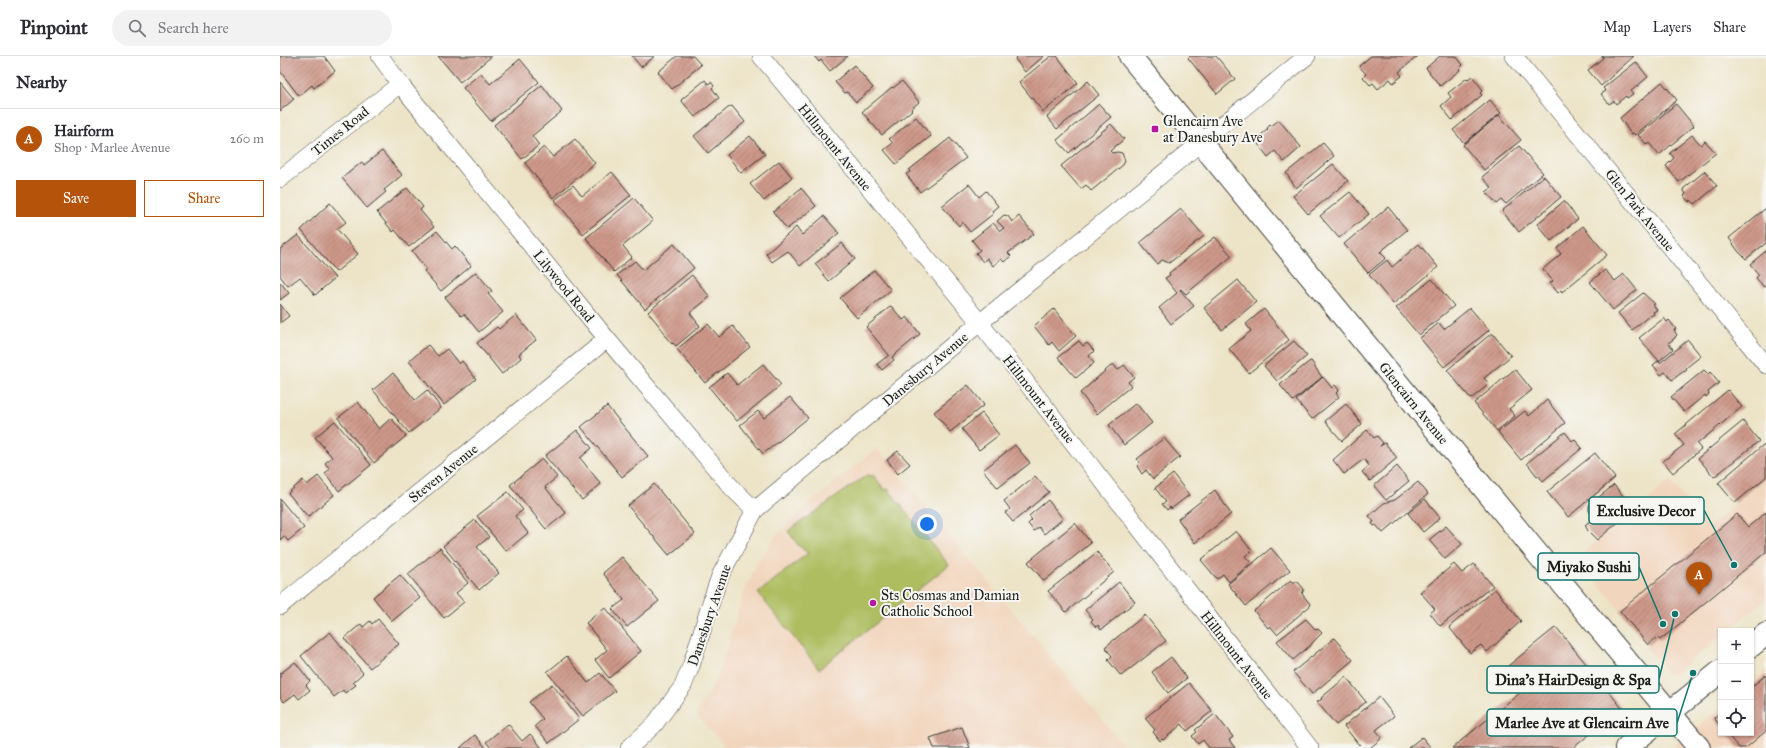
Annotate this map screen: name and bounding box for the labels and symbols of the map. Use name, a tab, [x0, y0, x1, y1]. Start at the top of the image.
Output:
street label: Hillmount Avenue	[794, 100, 875, 195]
street label: Times Road	[308, 103, 372, 160]
place label: Glencairn Ave at Danesbury Ave	[1163, 113, 1263, 146]
marker: Glencairn Ave at Danesbury Ave	[1150, 124, 1160, 134]
street label: Glen Park Avenue	[1601, 166, 1678, 255]
street label: Lilywood Road	[529, 247, 598, 326]
street label: Danesbury Avenue	[879, 329, 972, 410]
street label: Hillmount Avenue	[999, 352, 1078, 447]
street label: Glencairn Avenue	[1375, 359, 1452, 448]
street label: Steven Avenue	[405, 440, 481, 506]
callout: Exclusive Decor	[1589, 497, 1704, 524]
text: Exclusive Decor	[1596, 502, 1696, 520]
your location	[917, 514, 937, 534]
callout: Miyako Sushi	[1538, 553, 1639, 580]
text: Miyako Sushi	[1547, 558, 1632, 577]
street label: Danesbury Avenue	[684, 562, 735, 668]
pin: A	[1686, 562, 1712, 595]
place label: Sts Cosmas and Damian Catholic School	[881, 587, 1020, 620]
marker: Sts Cosmas and Damian Catholic School	[868, 598, 878, 608]
street label: Hillmount Avenue	[1197, 608, 1276, 703]
callout: Dina's HairDesign & Spa	[1487, 666, 1659, 693]
text: Dina's HairDesign & Spa	[1495, 671, 1652, 690]
callout: Marlee Ave at Glencairn Ave	[1487, 709, 1677, 736]
text: Marlee Ave at Glencairn Ave	[1495, 714, 1670, 732]

